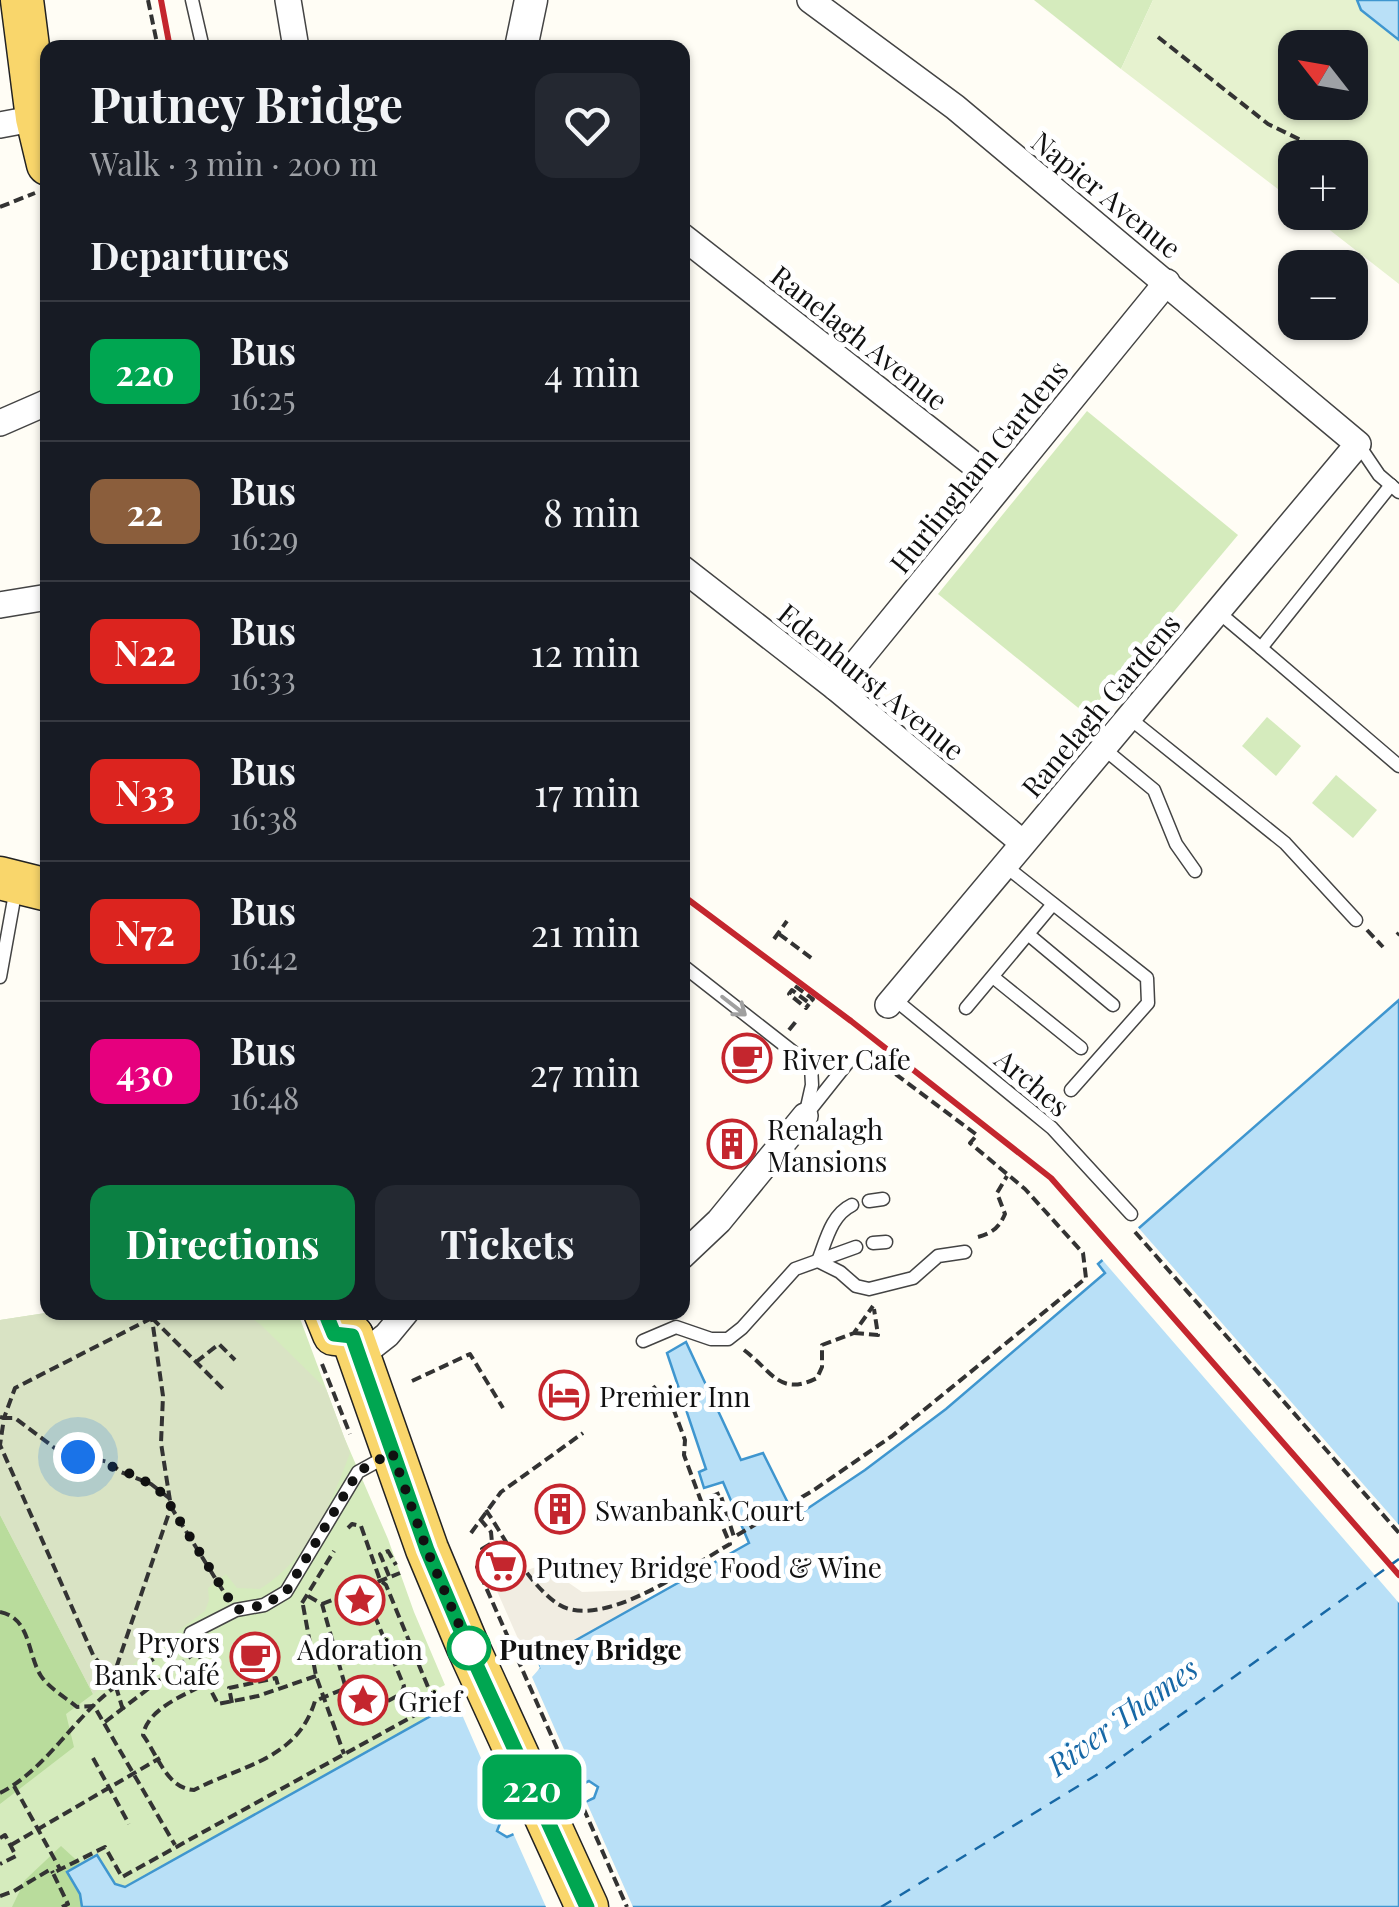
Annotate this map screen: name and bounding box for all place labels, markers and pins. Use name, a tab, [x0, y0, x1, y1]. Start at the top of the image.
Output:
cafe icon: River Cafe	[721, 1032, 773, 1084]
place label: River Cafe	[782, 1040, 911, 1077]
place label: Renalagh Mansions	[767, 1110, 887, 1179]
building icon: Renalagh Mansions	[706, 1118, 758, 1170]
hotel icon: Premier Inn	[538, 1369, 590, 1421]
place label: Premier Inn	[599, 1377, 751, 1414]
building icon: Swanbank Court	[534, 1483, 586, 1535]
place label: Swanbank Court	[595, 1491, 805, 1528]
supermarket icon: Putney Bridge Food & Wine	[475, 1540, 527, 1592]
place label: Putney Bridge Food & Wine	[536, 1548, 882, 1585]
place icon: Adoration	[334, 1574, 386, 1626]
place label: Pryors Bank Café	[94, 1623, 220, 1692]
marker: Putney Bridge	[448, 1627, 490, 1669]
place label: Adoration	[296, 1630, 423, 1667]
place label: Putney Bridge	[499, 1630, 682, 1667]
cafe icon: Pryors Bank Café	[229, 1631, 281, 1683]
place icon: Grief	[337, 1674, 389, 1726]
place label: Grief	[398, 1682, 465, 1719]

